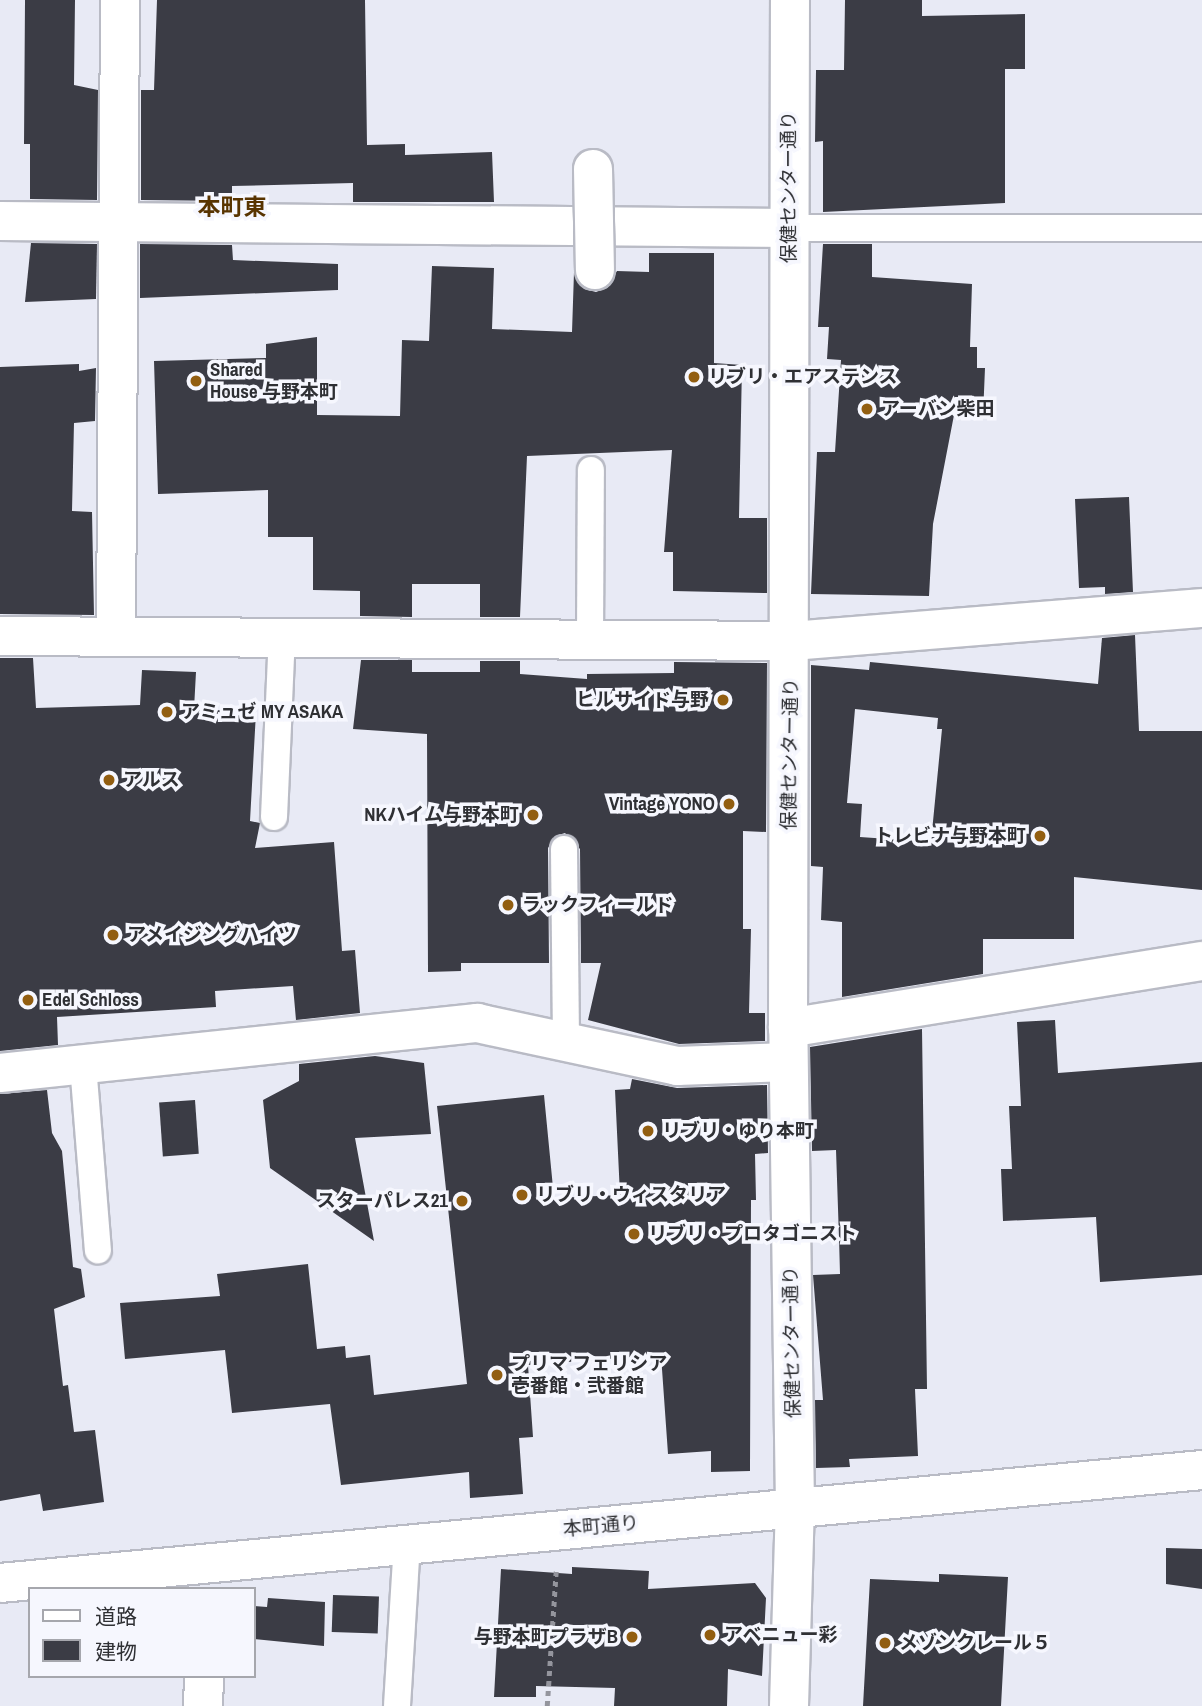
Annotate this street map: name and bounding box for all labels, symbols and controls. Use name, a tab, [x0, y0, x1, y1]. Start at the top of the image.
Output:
street label: 保健センター通り	[778, 111, 800, 263]
district label: 本町東	[198, 193, 266, 221]
place label: Shared House 与野本町	[210, 359, 338, 403]
place label: リブリ・エアステンス	[708, 366, 898, 388]
marker: リブリ・エアステンス	[686, 369, 702, 385]
marker: Shared House 与野本町	[188, 373, 204, 389]
place label: アーバン柴田	[881, 398, 994, 420]
marker: アーバン柴田	[859, 401, 875, 417]
street label: 保健センター通り	[777, 678, 803, 830]
place label: ヒルサイド与野	[576, 689, 709, 711]
marker: ヒルサイド与野	[715, 692, 731, 708]
place label: アミュゼ MY ASAKA	[181, 701, 344, 723]
marker: アミュゼ MY ASAKA	[159, 704, 175, 720]
place label: アルス	[123, 769, 180, 791]
marker: アルス	[101, 772, 117, 788]
place label: Vintage YONO	[609, 793, 715, 815]
marker: Vintage YONO	[721, 796, 737, 812]
place label: NKハイム与野本町	[364, 804, 519, 826]
marker: NKハイム与野本町	[525, 807, 541, 823]
place label: トレビナ与野本町	[874, 825, 1026, 847]
marker: トレビナ与野本町	[1032, 828, 1048, 844]
place label: ラックフィールド	[522, 894, 674, 916]
marker: ラックフィールド	[500, 897, 516, 913]
place label: アメイジングハイツ	[127, 924, 298, 946]
marker: アメイジングハイツ	[105, 927, 121, 943]
place label: Edel Schloss	[42, 989, 139, 1011]
marker: Edel Schloss	[20, 992, 36, 1008]
place label: リブリ・ゆり本町	[662, 1120, 814, 1142]
marker: リブリ・ゆり本町	[640, 1123, 656, 1139]
place label: リブリ・ウィスタリア	[536, 1184, 726, 1206]
marker: リブリ・ウィスタリア	[514, 1187, 530, 1203]
place label: スターパレス21	[317, 1190, 448, 1212]
marker: スターパレス21	[454, 1193, 470, 1209]
place label: リブリ・プロタゴニスト	[648, 1223, 857, 1245]
marker: リブリ・プロタゴニスト	[626, 1226, 642, 1242]
street label: 保健センター通り	[779, 1266, 805, 1418]
place label: プリマ フェリシア 壱番館・弐番館	[511, 1353, 667, 1397]
marker: プリマ フェリシア 壱番館・弐番館	[489, 1367, 505, 1383]
street label: 本町通り	[562, 1511, 640, 1541]
legend	[28, 1587, 256, 1678]
text: 道路	[95, 1602, 137, 1631]
place label: アベニュー彩	[724, 1624, 838, 1646]
place label: 与野本町プラザB	[474, 1626, 618, 1648]
marker: アベニュー彩	[702, 1627, 718, 1643]
marker: 与野本町プラザB	[624, 1629, 640, 1645]
place label: メゾンクレール５	[899, 1632, 1051, 1654]
marker: メゾンクレール５	[877, 1635, 893, 1651]
text: 建物	[95, 1637, 137, 1666]

